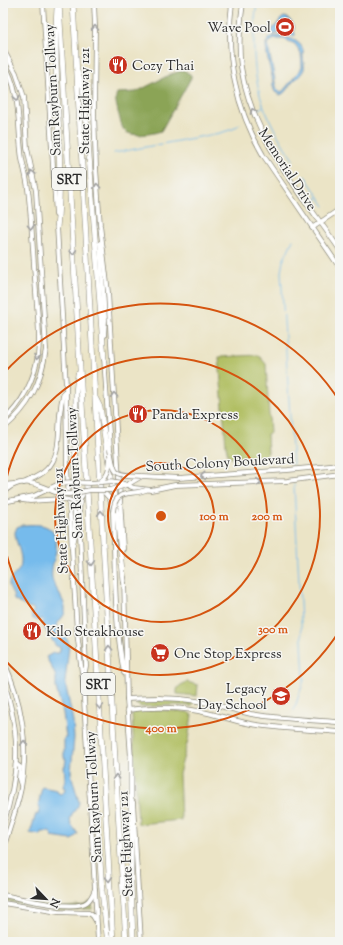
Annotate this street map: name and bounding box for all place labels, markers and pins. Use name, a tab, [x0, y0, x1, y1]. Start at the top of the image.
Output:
sports icon: Wave Pool	[274, 16, 296, 38]
place label: Wave Pool	[207, 19, 271, 39]
restaurant icon: Cozy Thai	[107, 54, 129, 76]
place label: Cozy Thai	[132, 57, 194, 77]
restaurant icon: Panda Express	[127, 403, 149, 425]
place label: Panda Express	[152, 406, 238, 426]
centre of rings	[154, 509, 168, 523]
restaurant icon: Kilo Steakhouse	[21, 620, 43, 642]
place label: Kilo Steakhouse	[46, 623, 144, 643]
supermarket icon: One Stop Express	[149, 642, 171, 664]
place label: One Stop Express	[174, 645, 282, 665]
place label: Legacy Day School	[198, 680, 267, 716]
school or university icon: Legacy Day School	[270, 685, 292, 707]

